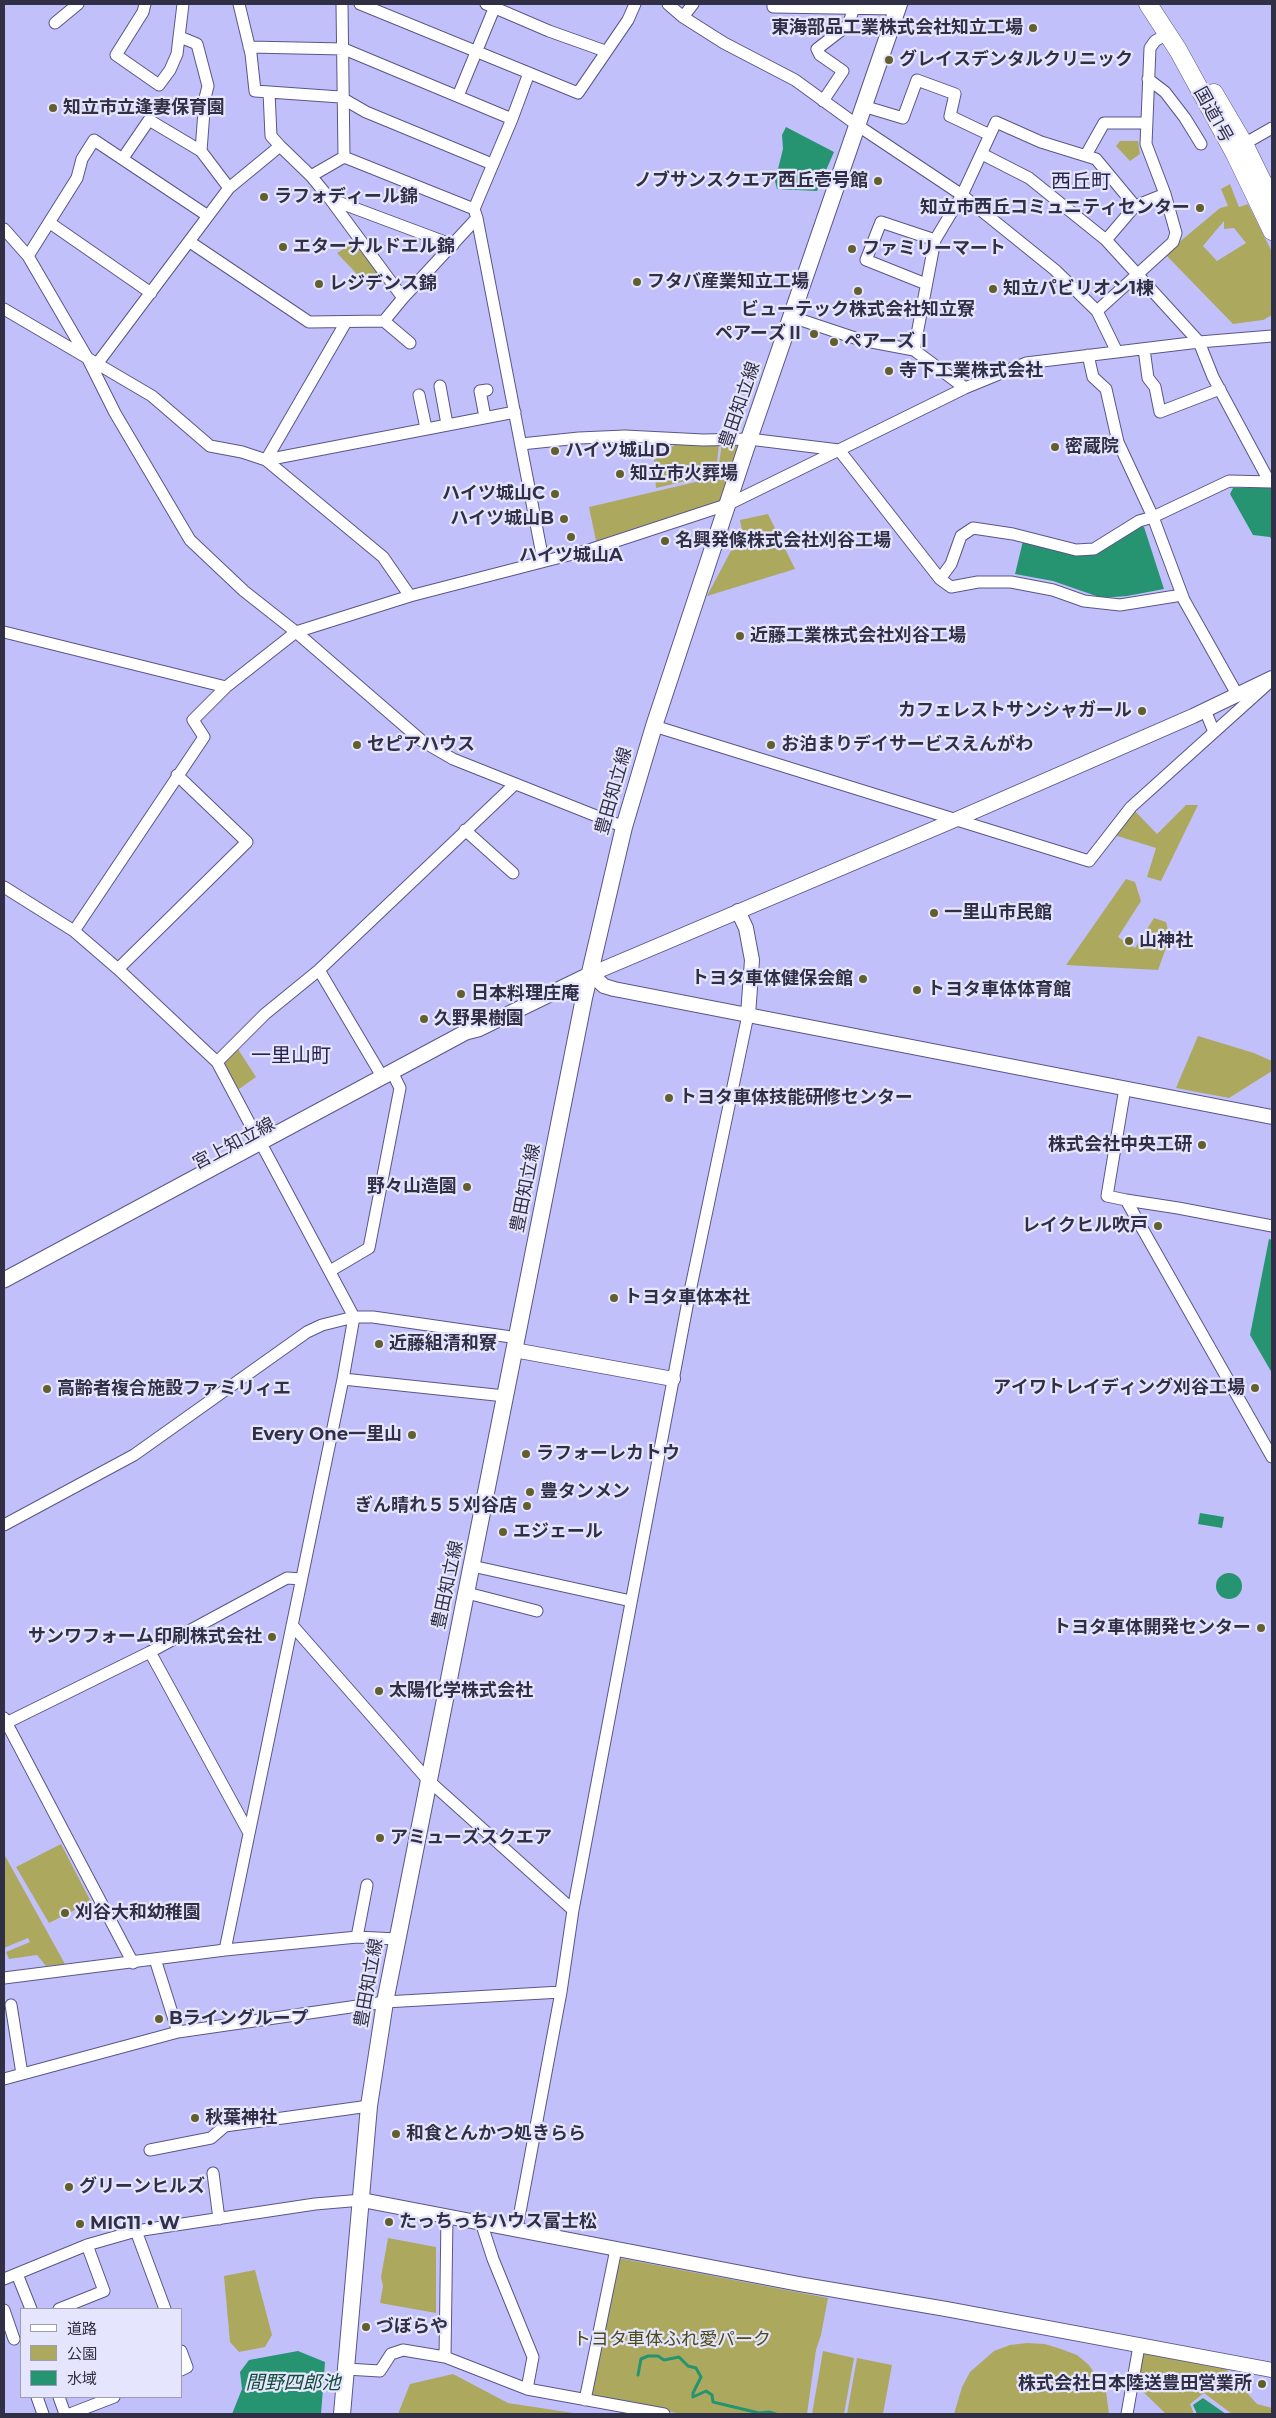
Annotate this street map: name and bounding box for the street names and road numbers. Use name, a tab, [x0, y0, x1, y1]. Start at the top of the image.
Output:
street label: 国道1号	[1189, 83, 1237, 147]
street label: 豊田知立線	[715, 359, 765, 451]
street label: 豊田知立線	[591, 745, 637, 837]
street label: 宮上知立線	[189, 1113, 279, 1175]
street label: 豊田知立線	[507, 1142, 545, 1234]
street label: 豊田知立線	[428, 1539, 468, 1631]
street label: 豊田知立線	[351, 1937, 387, 2029]

